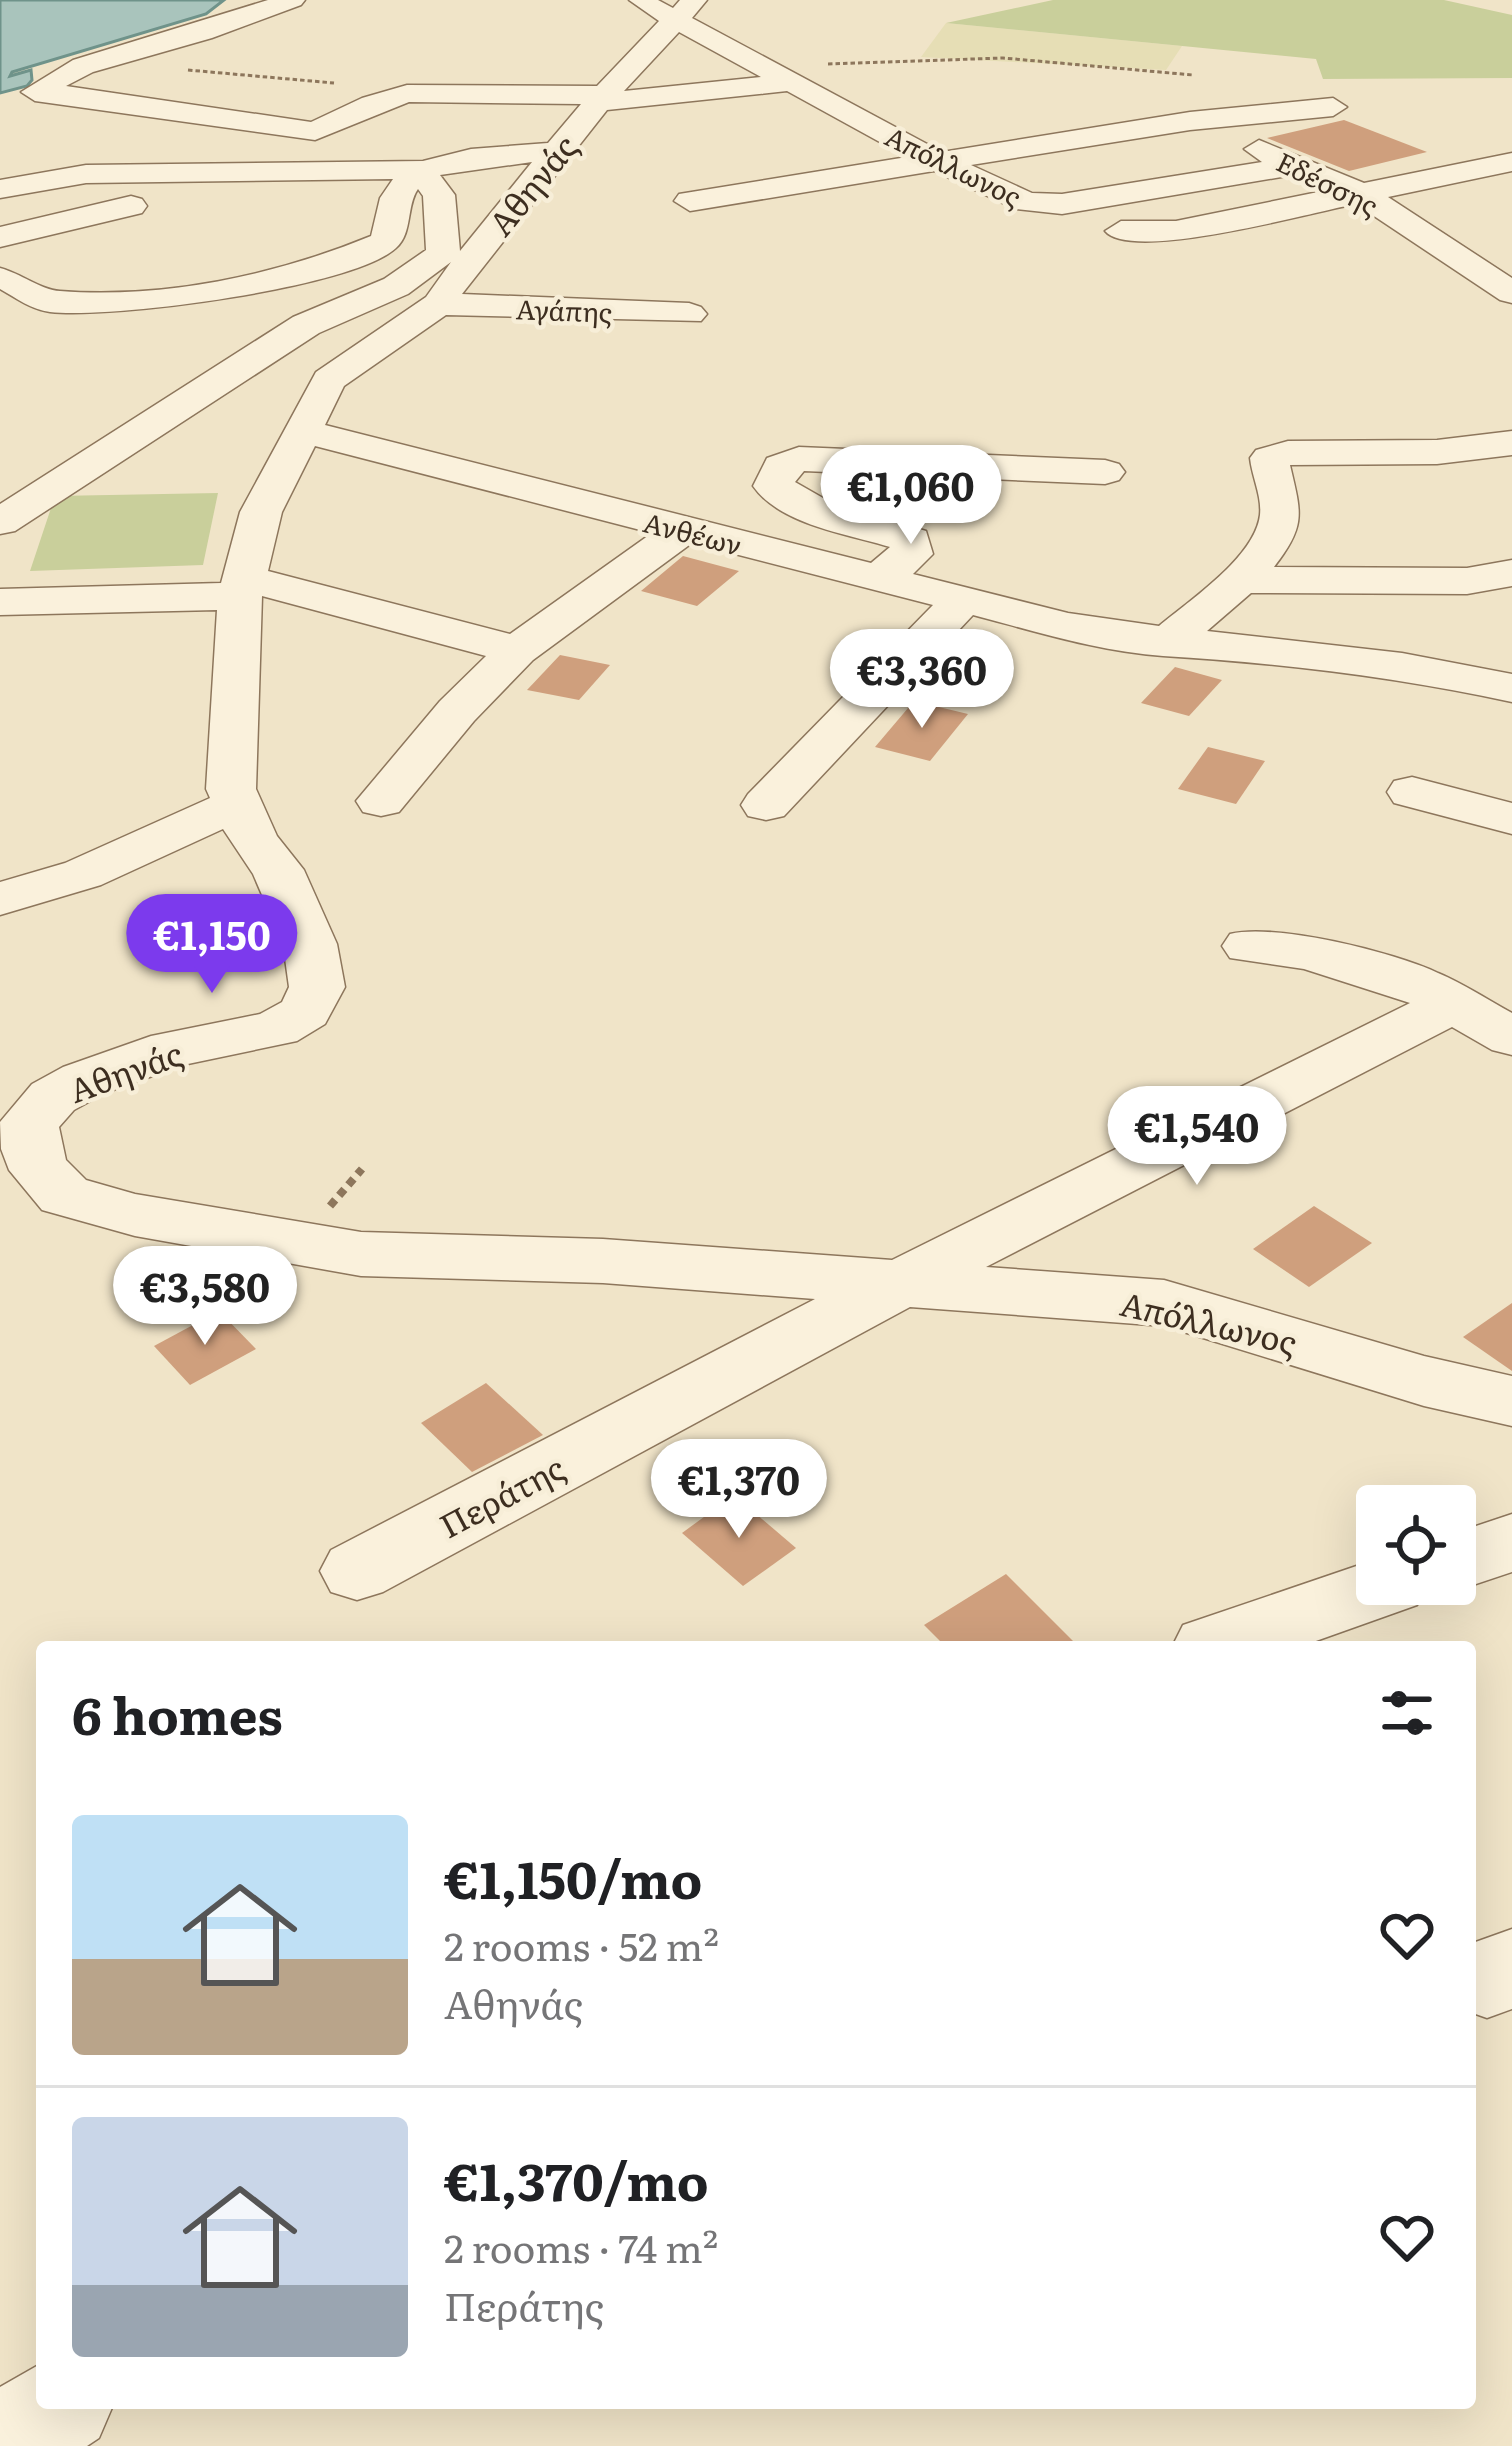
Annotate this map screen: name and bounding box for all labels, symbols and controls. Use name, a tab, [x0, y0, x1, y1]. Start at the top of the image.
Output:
street label: Απόλλωνος	[879, 115, 1029, 215]
street label: Αθηνάς	[475, 123, 587, 245]
street label: Εδέσσης	[1270, 140, 1386, 224]
street label: Αγάπης	[515, 287, 613, 331]
pin: €1,060	[813, 445, 1009, 547]
text: €1,060	[848, 455, 974, 513]
street label: Ανθέων	[640, 500, 746, 564]
pin: €3,360	[824, 629, 1020, 731]
text: €3,360	[857, 639, 987, 697]
pin: €1,150	[114, 894, 310, 996]
text: €1,150	[153, 904, 271, 962]
street label: Αθηνάς	[61, 1027, 189, 1113]
pin: €1,540	[1099, 1086, 1295, 1188]
text: €1,540	[1135, 1096, 1259, 1154]
pin: €3,580	[107, 1246, 303, 1348]
text: €3,580	[140, 1256, 270, 1314]
street label: Απόλλωνος	[1116, 1277, 1302, 1365]
pin: €1,370	[641, 1439, 837, 1541]
street label: Περάτης	[430, 1442, 572, 1548]
text: €1,370	[678, 1449, 800, 1507]
map controls	[1356, 1485, 1476, 1605]
button: locate	[1356, 1485, 1476, 1605]
text: 6 homes	[72, 1675, 283, 1751]
icon: filters	[1374, 1680, 1440, 1746]
text: €1,150/mo	[444, 1839, 702, 1915]
icon: home	[168, 1863, 312, 2007]
icon: heart	[1374, 1902, 1440, 1968]
text: 2 rooms · 52 m²	[444, 1915, 719, 1973]
text: Αθηνάς	[444, 1973, 583, 2031]
text: €1,370/mo	[444, 2141, 709, 2217]
icon: home	[168, 2165, 312, 2309]
icon: heart	[1374, 2204, 1440, 2270]
text: 2 rooms · 74 m²	[444, 2217, 718, 2275]
text: Περάτης	[444, 2275, 604, 2333]

